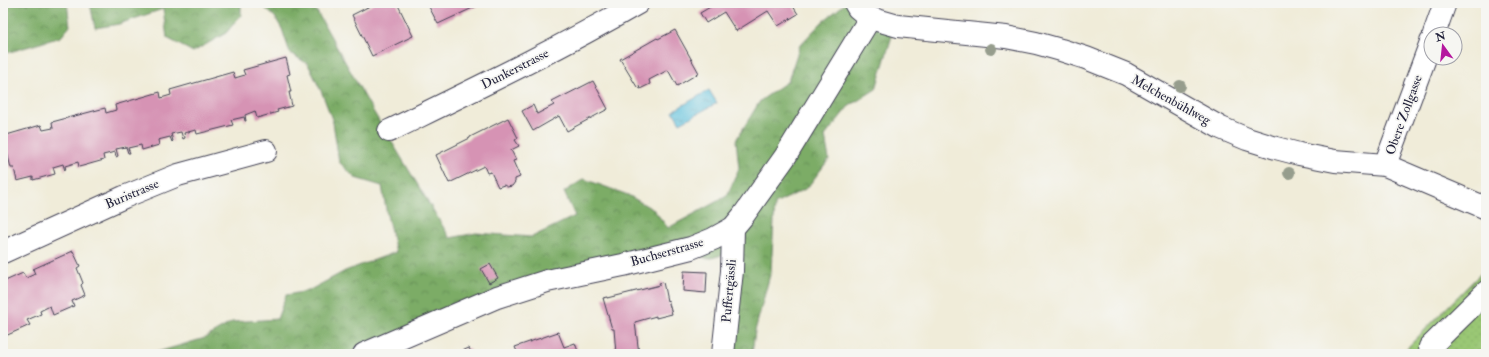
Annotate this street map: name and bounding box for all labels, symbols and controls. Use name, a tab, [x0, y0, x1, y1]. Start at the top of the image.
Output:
north arrow	[1423, 26, 1463, 66]
text: N	[1433, 29, 1448, 45]
street label: Dunkerstrasse	[479, 45, 552, 93]
street label: Melchenbühlweg	[1129, 72, 1214, 129]
street label: Obere Zollgasse	[1382, 72, 1426, 157]
street label: Buristrasse	[103, 175, 162, 212]
street label: Buchserstrasse	[629, 234, 706, 270]
street label: Puffertgässli	[718, 258, 740, 323]

